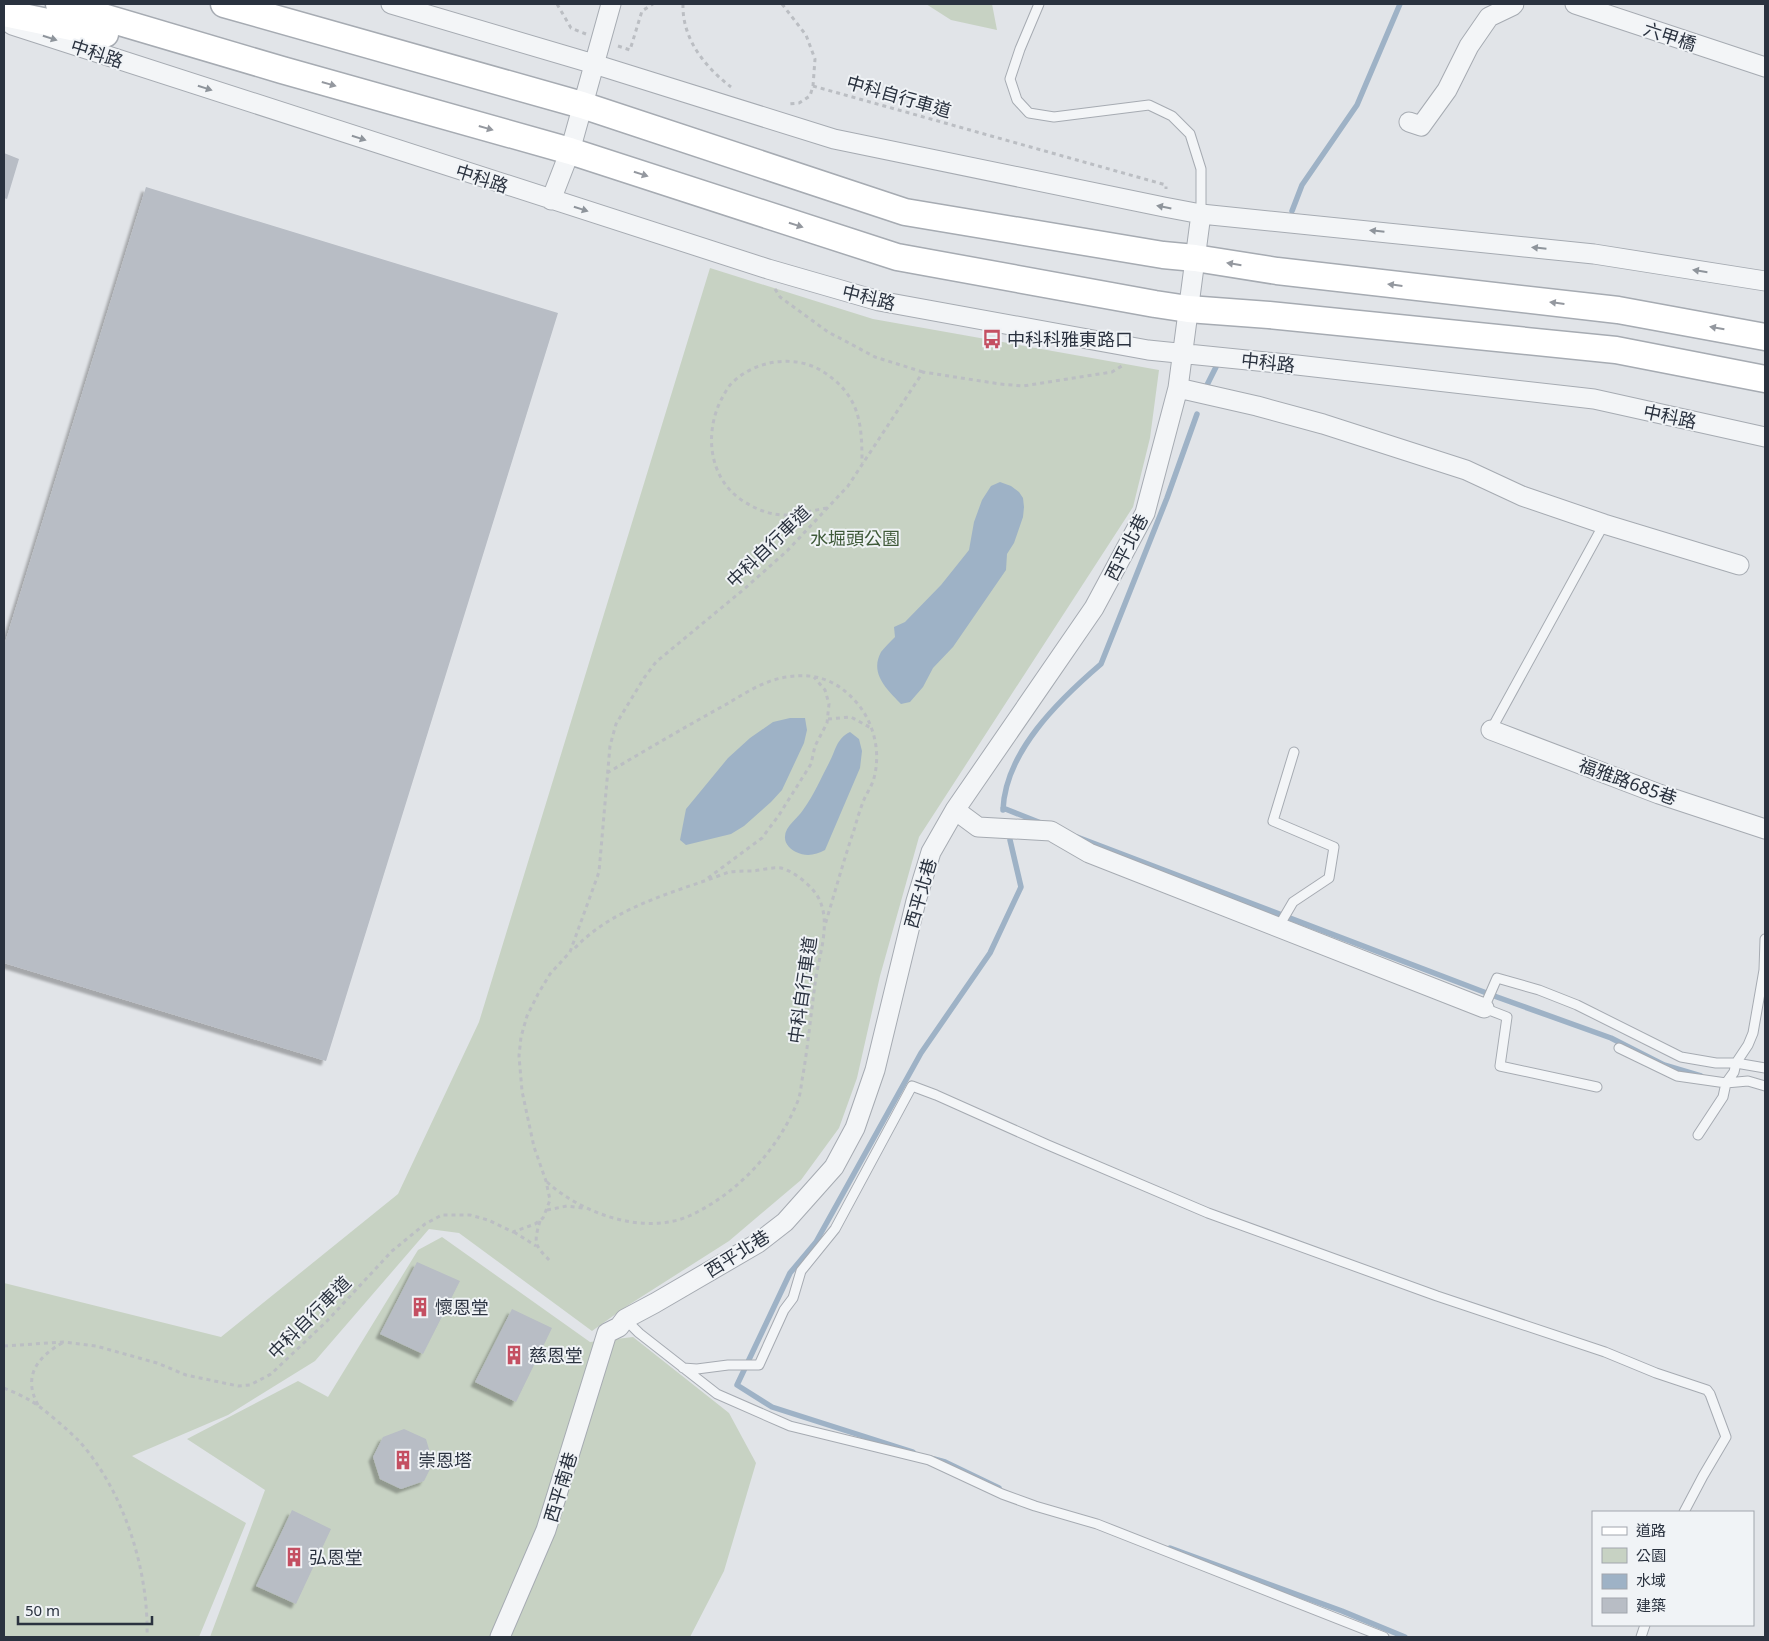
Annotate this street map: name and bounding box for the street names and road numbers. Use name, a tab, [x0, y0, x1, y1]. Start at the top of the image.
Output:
street label: 六甲橋	[1641, 16, 1699, 56]
street label: 中科路	[68, 33, 126, 73]
street label: 中科自行車道	[844, 70, 954, 122]
street label: 中科路	[453, 158, 511, 198]
street label: 中科路	[840, 279, 898, 315]
street label: 中科路	[1240, 347, 1296, 377]
street label: 中科路	[1641, 399, 1699, 433]
street label: 中科自行車道	[721, 500, 815, 592]
street label: 西平北巷	[1099, 509, 1153, 585]
street label: 福雅路685巷	[1576, 752, 1680, 810]
street label: 西平北巷	[899, 855, 941, 931]
street label: 中科自行車道	[783, 935, 821, 1045]
street label: 西平北巷	[700, 1224, 774, 1282]
street label: 中科自行車道	[262, 1270, 356, 1364]
street label: 西平南巷	[538, 1449, 582, 1525]

